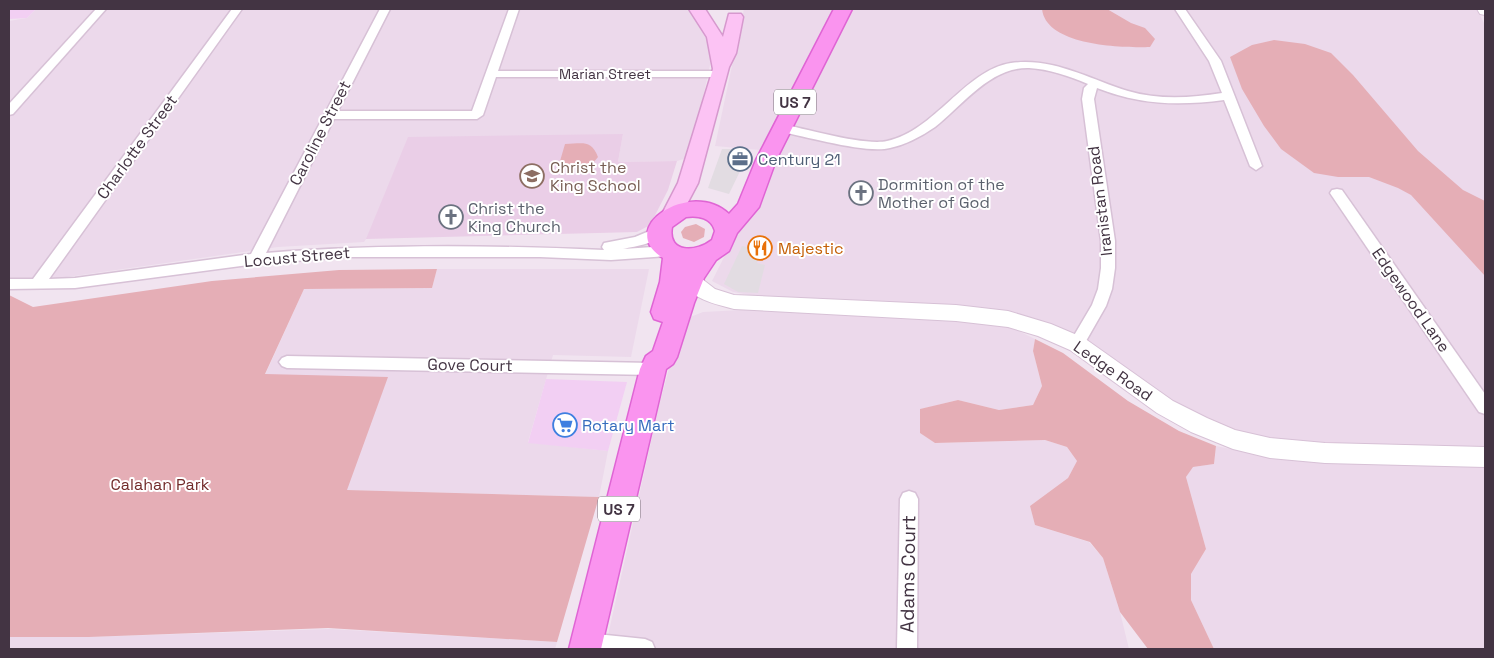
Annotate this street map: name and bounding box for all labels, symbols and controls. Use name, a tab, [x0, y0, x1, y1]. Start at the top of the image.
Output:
street label: Marian Street	[559, 65, 651, 83]
street label: Caroline Street	[284, 77, 356, 189]
road number: US 7	[774, 90, 816, 114]
street label: Charlotte Street	[92, 91, 182, 203]
street label: Iranistan Road	[1083, 145, 1117, 257]
office icon: Century 21	[727, 146, 753, 172]
place label: Century 21	[758, 149, 841, 170]
place label: Christ the King School	[550, 157, 641, 196]
school or university icon: Christ the King School	[519, 163, 545, 189]
place label: Dormition of the Mother of God	[878, 174, 1005, 213]
church icon: Dormition of the Mother of God	[848, 180, 874, 206]
place label: Christ the King Church	[468, 198, 561, 237]
church icon: Christ the King Church	[438, 204, 464, 230]
restaurant icon: Majestic	[747, 235, 773, 261]
place label: Majestic	[778, 238, 844, 259]
street label: Locust Street	[243, 242, 351, 272]
street label: Edgewood Lane	[1367, 244, 1455, 356]
street label: Ledge Road	[1069, 336, 1157, 406]
street label: Gove Court	[427, 354, 513, 376]
supermarket icon: Rotary Mart	[552, 412, 578, 438]
place label: Rotary Mart	[582, 415, 675, 436]
park label: Calahan Park	[111, 474, 210, 495]
road number: US 7	[598, 496, 640, 522]
street label: Adams Court	[894, 515, 922, 633]

